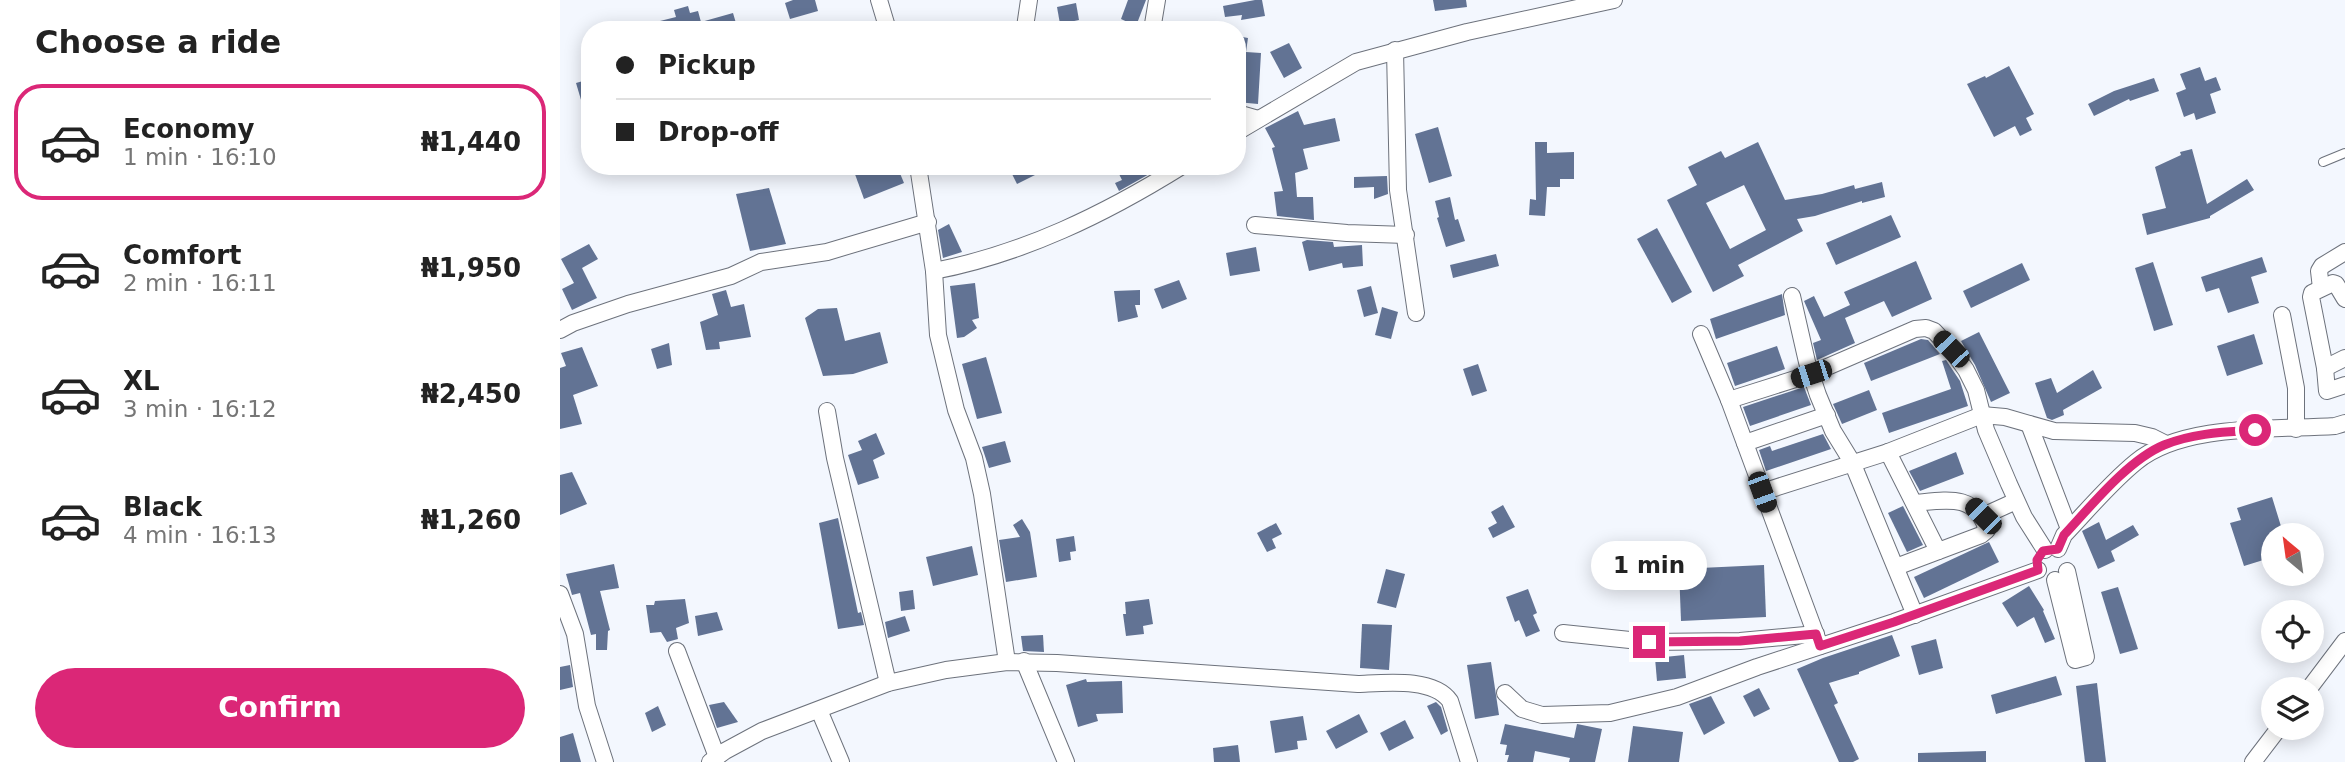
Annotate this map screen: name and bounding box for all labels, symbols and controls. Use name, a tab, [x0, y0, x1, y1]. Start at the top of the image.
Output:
text: Choose a ride	[35, 23, 281, 61]
text: Pickup	[658, 50, 756, 80]
icon: car	[39, 111, 102, 174]
text: Economy	[123, 114, 254, 144]
text: Drop-off	[658, 117, 779, 147]
text: ₦1,440	[421, 127, 521, 157]
text: 1 min · 16:10	[123, 144, 277, 170]
icon: car	[39, 237, 102, 300]
text: Comfort	[123, 240, 241, 270]
text: ₦1,950	[421, 253, 521, 283]
text: 2 min · 16:11	[123, 270, 277, 296]
car	[1929, 327, 1974, 371]
car	[1788, 358, 1835, 390]
icon: car	[39, 363, 102, 426]
text: XL	[123, 366, 160, 396]
text: ₦2,450	[421, 379, 521, 409]
text: 3 min · 16:12	[123, 396, 277, 422]
route start	[2239, 414, 2271, 446]
car	[1745, 469, 1780, 515]
icon: car	[39, 489, 102, 552]
text: Black	[123, 492, 202, 522]
car	[1961, 494, 2006, 538]
text: ₦1,260	[421, 505, 521, 535]
text: 4 min · 16:13	[123, 522, 277, 548]
north arrow	[2261, 523, 2324, 586]
map controls	[2261, 523, 2324, 740]
callout: 1 min	[1591, 540, 1707, 590]
text: 1 min	[1613, 552, 1685, 578]
button: locate	[2261, 600, 2324, 663]
route end	[1633, 626, 1665, 658]
button: Confirm	[35, 668, 525, 748]
button: layers	[2261, 677, 2324, 740]

